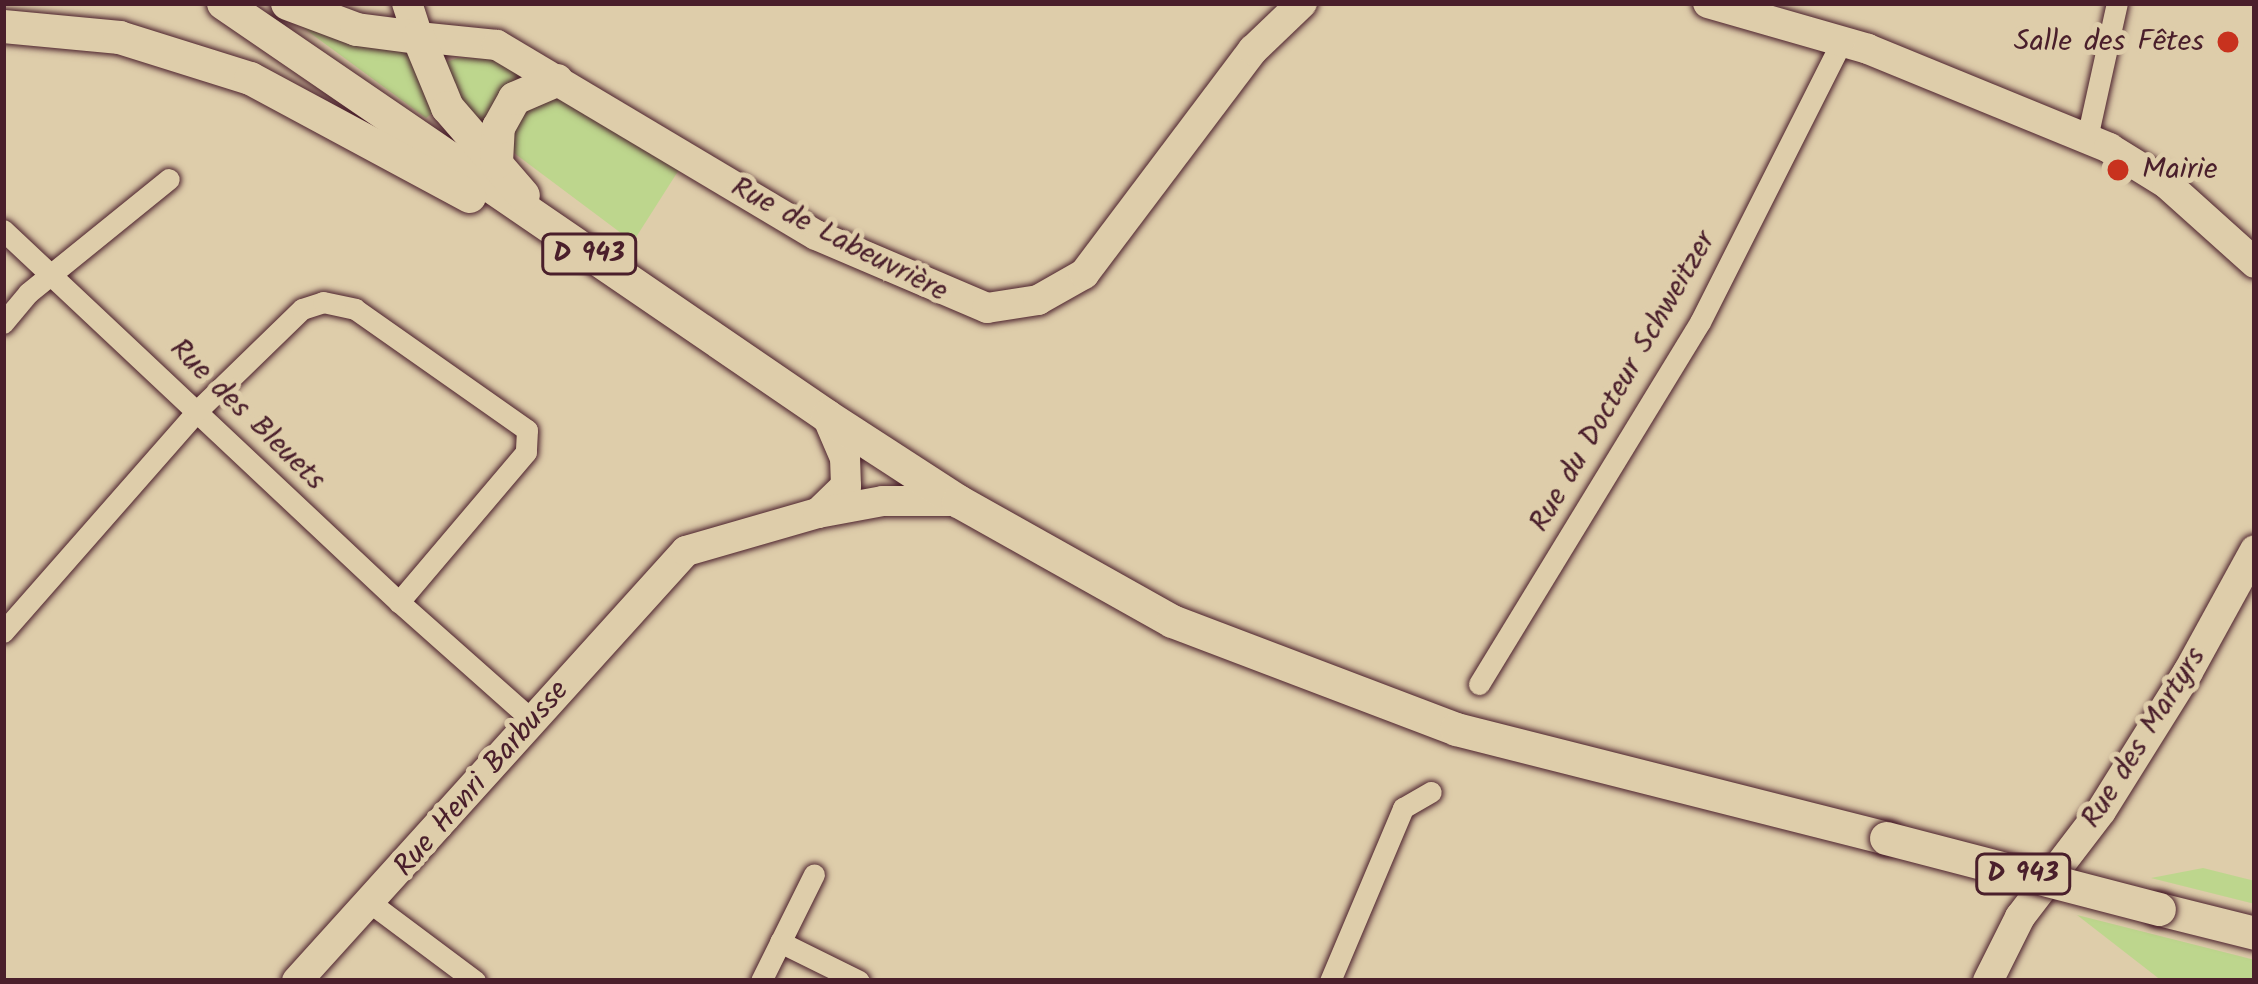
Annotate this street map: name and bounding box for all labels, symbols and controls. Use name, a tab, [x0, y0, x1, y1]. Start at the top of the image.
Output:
place label: Salle des Fêtes	[2014, 24, 2204, 60]
marker: Salle des Fêtes	[2215, 29, 2241, 55]
place label: Mairie	[2142, 152, 2217, 188]
marker: Mairie	[2105, 157, 2131, 183]
street label: Rue de Labeuvrière	[725, 170, 953, 310]
street label: Rue du Docteur Schweitzer	[1522, 225, 1724, 539]
road number: D 943	[541, 233, 637, 275]
street label: Rue des Bleuets	[161, 332, 333, 498]
street label: Rue des Martyrs	[2074, 641, 2214, 835]
street label: Rue Henri Barbusse	[387, 673, 577, 885]
road number: D 943	[1975, 853, 2071, 895]

